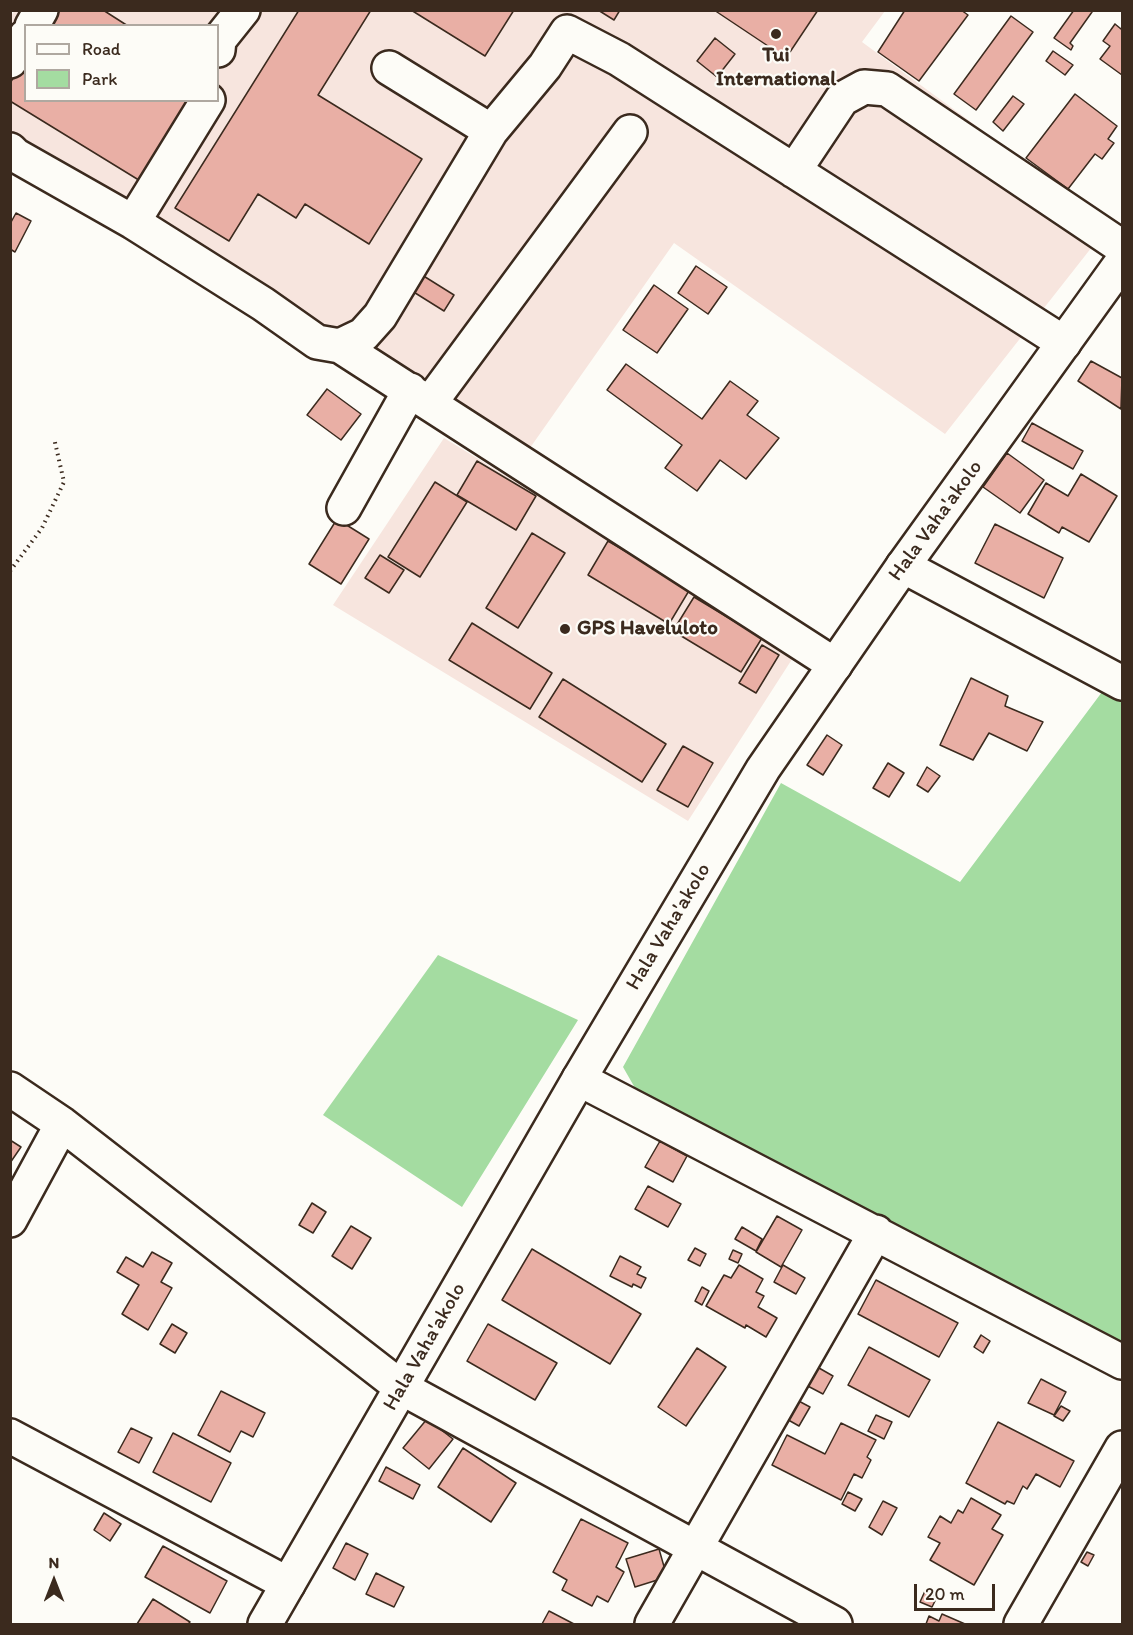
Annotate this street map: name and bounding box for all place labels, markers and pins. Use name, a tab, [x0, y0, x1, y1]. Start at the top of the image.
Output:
marker: Tui International	[769, 27, 783, 41]
place label: Tui International	[716, 43, 836, 93]
place label: GPS Haveluloto	[577, 616, 718, 642]
marker: GPS Haveluloto	[558, 622, 572, 636]

